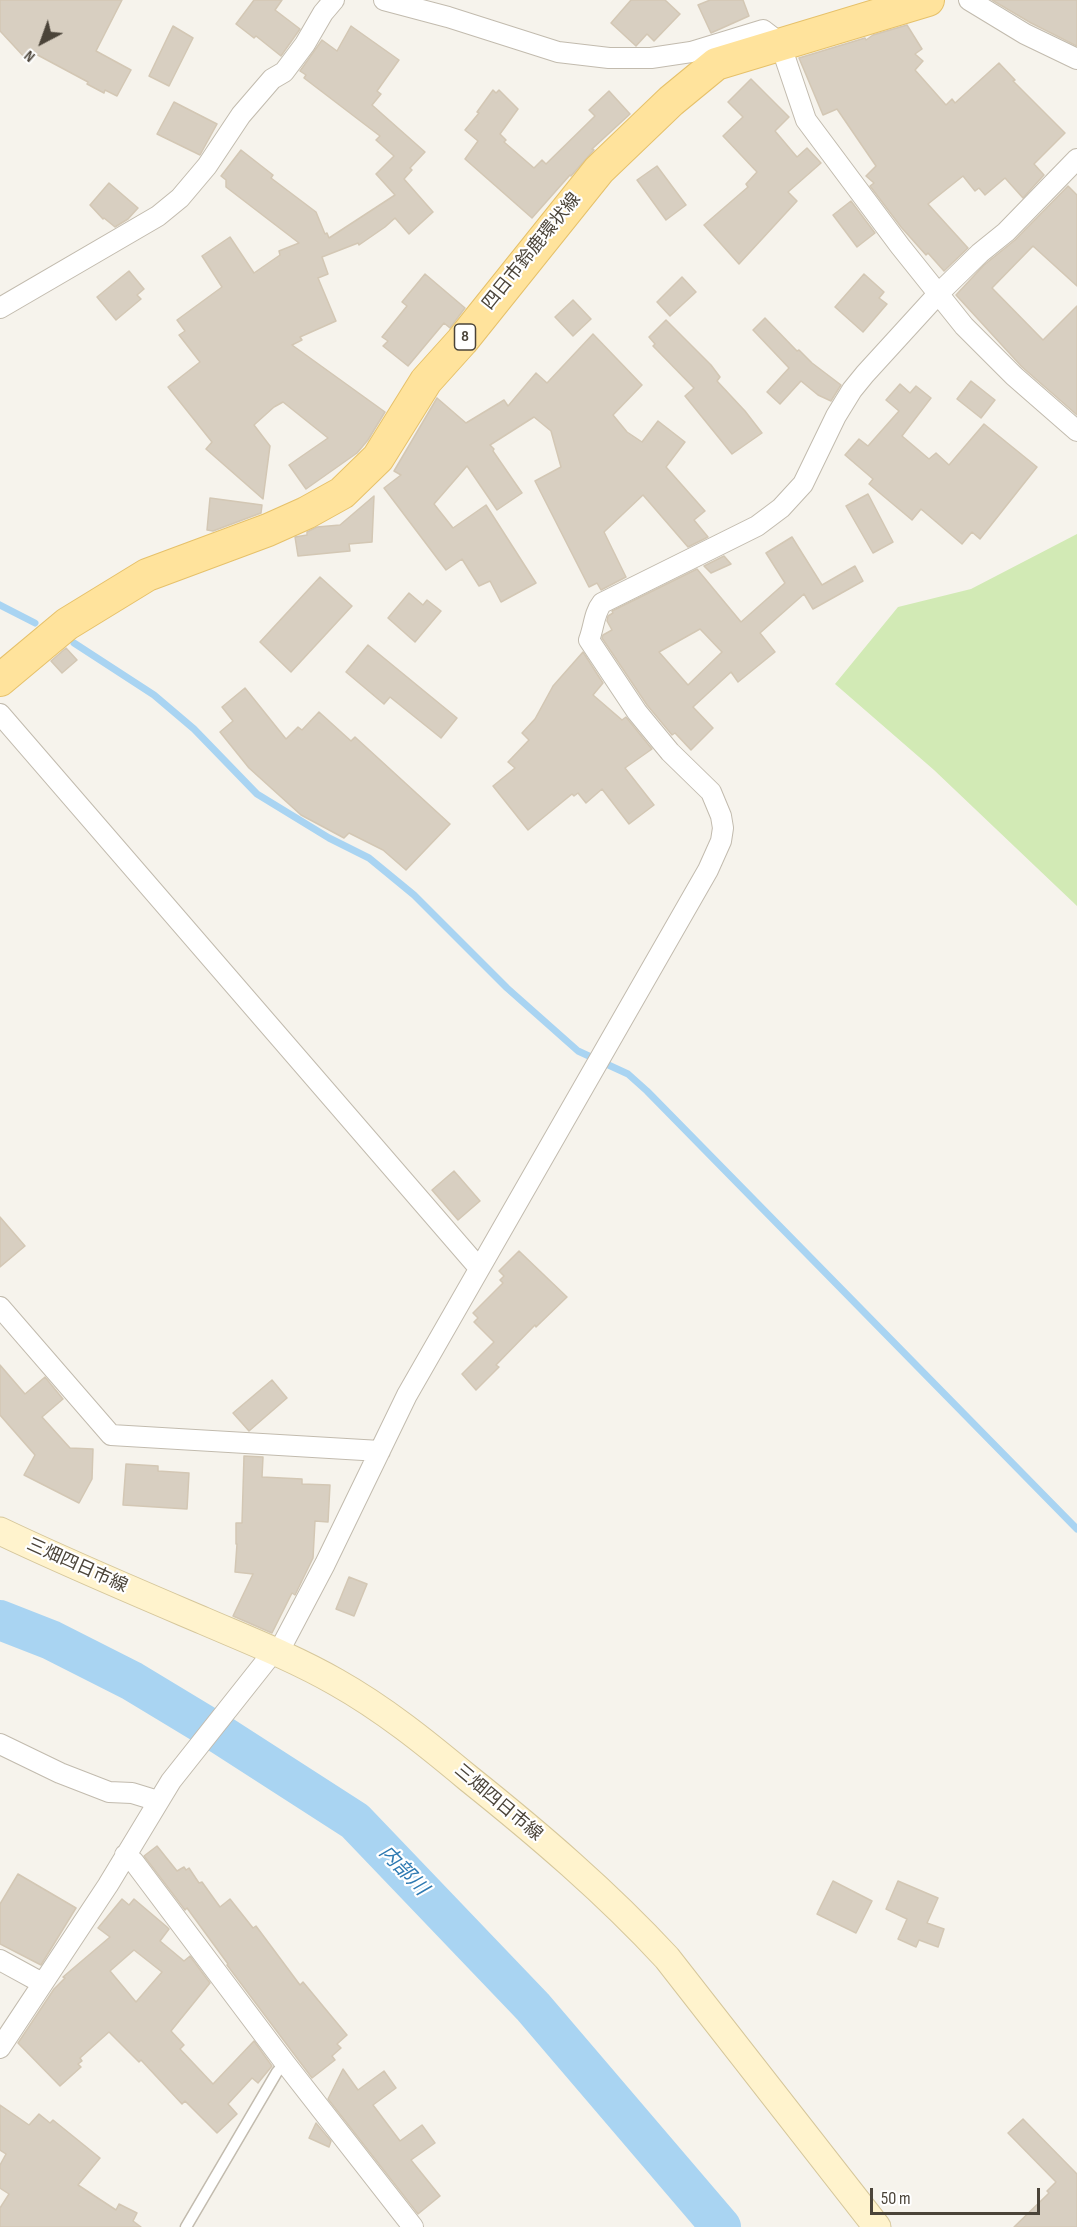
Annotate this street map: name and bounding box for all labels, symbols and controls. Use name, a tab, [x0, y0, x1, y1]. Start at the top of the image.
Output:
north arrow	[12, 12, 72, 72]
text: N	[20, 46, 39, 66]
street label: 四日市鈴鹿環状線	[478, 189, 586, 315]
road number: 8	[454, 324, 476, 350]
street label: 三畑四日市線	[23, 1534, 131, 1598]
street label: 三畑四日市線	[450, 1760, 546, 1846]
water label: 内部川	[374, 1841, 432, 1901]
scale bar	[873, 2176, 1042, 2214]
text: 50 m	[881, 2188, 911, 2209]

